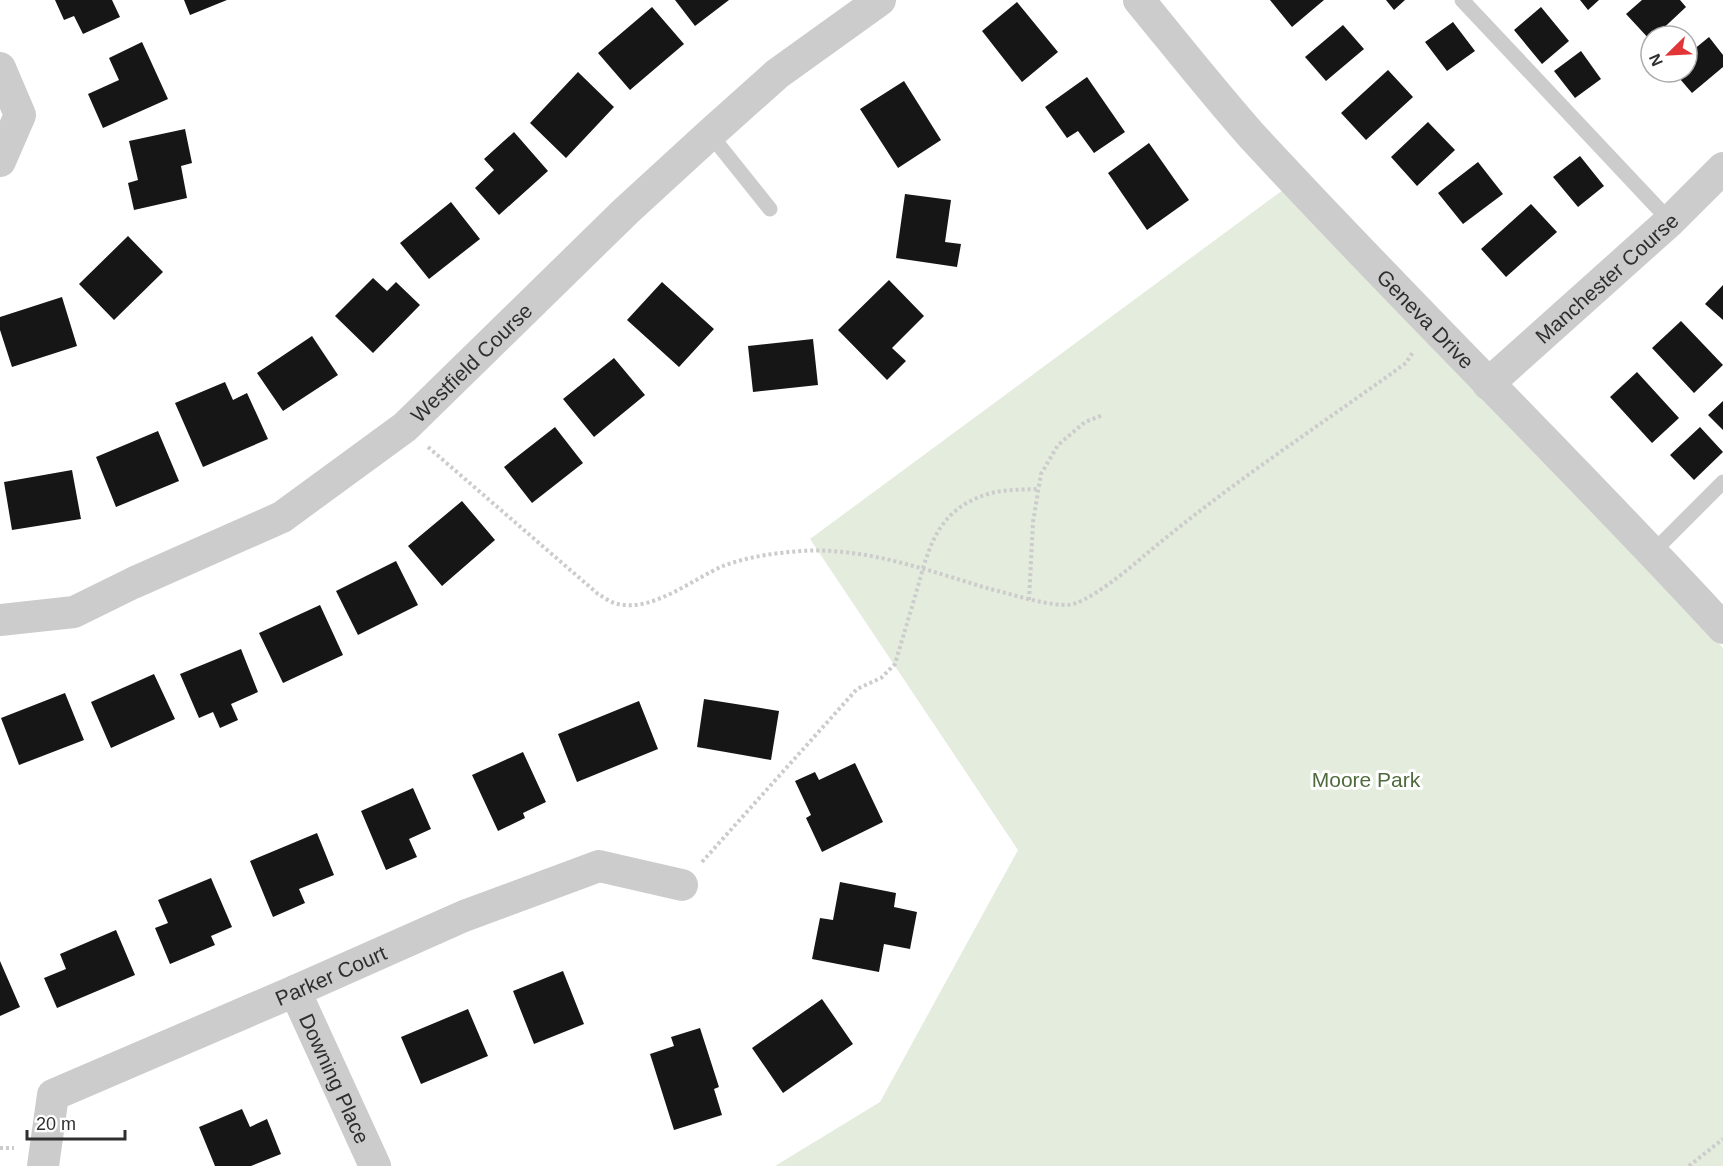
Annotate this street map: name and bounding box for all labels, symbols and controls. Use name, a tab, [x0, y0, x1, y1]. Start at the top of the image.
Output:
north arrow	[1639, 24, 1699, 84]
text: N	[1646, 51, 1666, 69]
street label: Manchester Course	[1530, 208, 1683, 348]
street label: Geneva Drive	[1373, 265, 1479, 373]
street label: Westfield Course	[406, 298, 536, 426]
park label: Moore Park	[1312, 768, 1421, 791]
street label: Parker Court	[271, 940, 390, 1010]
street label: Downing Place	[295, 1010, 375, 1147]
scale bar	[27, 1103, 124, 1141]
text: 20 m	[36, 1114, 76, 1134]

